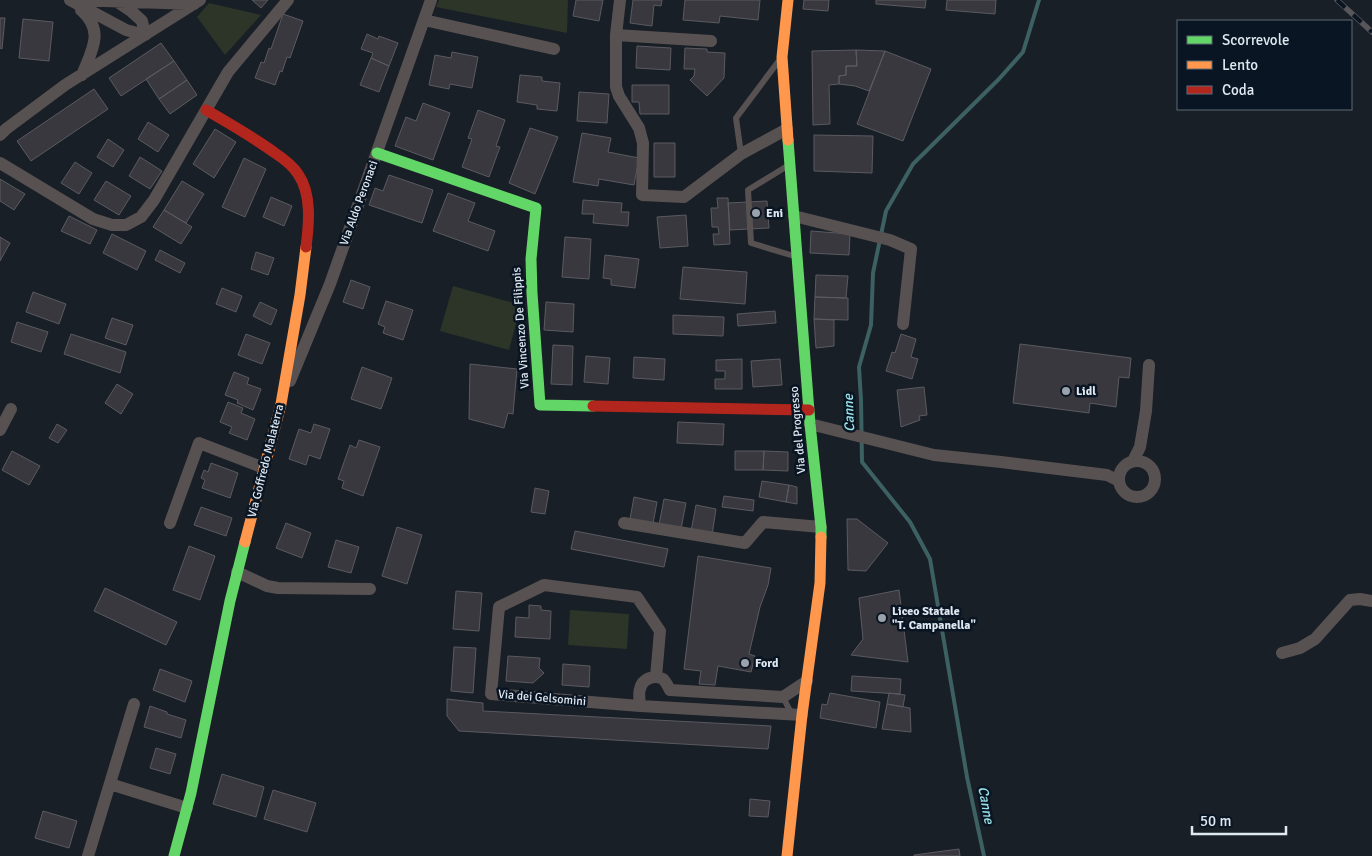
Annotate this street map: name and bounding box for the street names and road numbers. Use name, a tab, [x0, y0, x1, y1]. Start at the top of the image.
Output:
street label: Via Aldo Peronaci	[337, 158, 381, 248]
street label: Via Vincenzo De Filippis	[509, 267, 533, 389]
street label: Via del Progresso	[787, 386, 809, 474]
street label: Via Goffredo Malaterra	[245, 403, 287, 519]
street label: Via dei Gelsomini	[497, 687, 587, 709]

